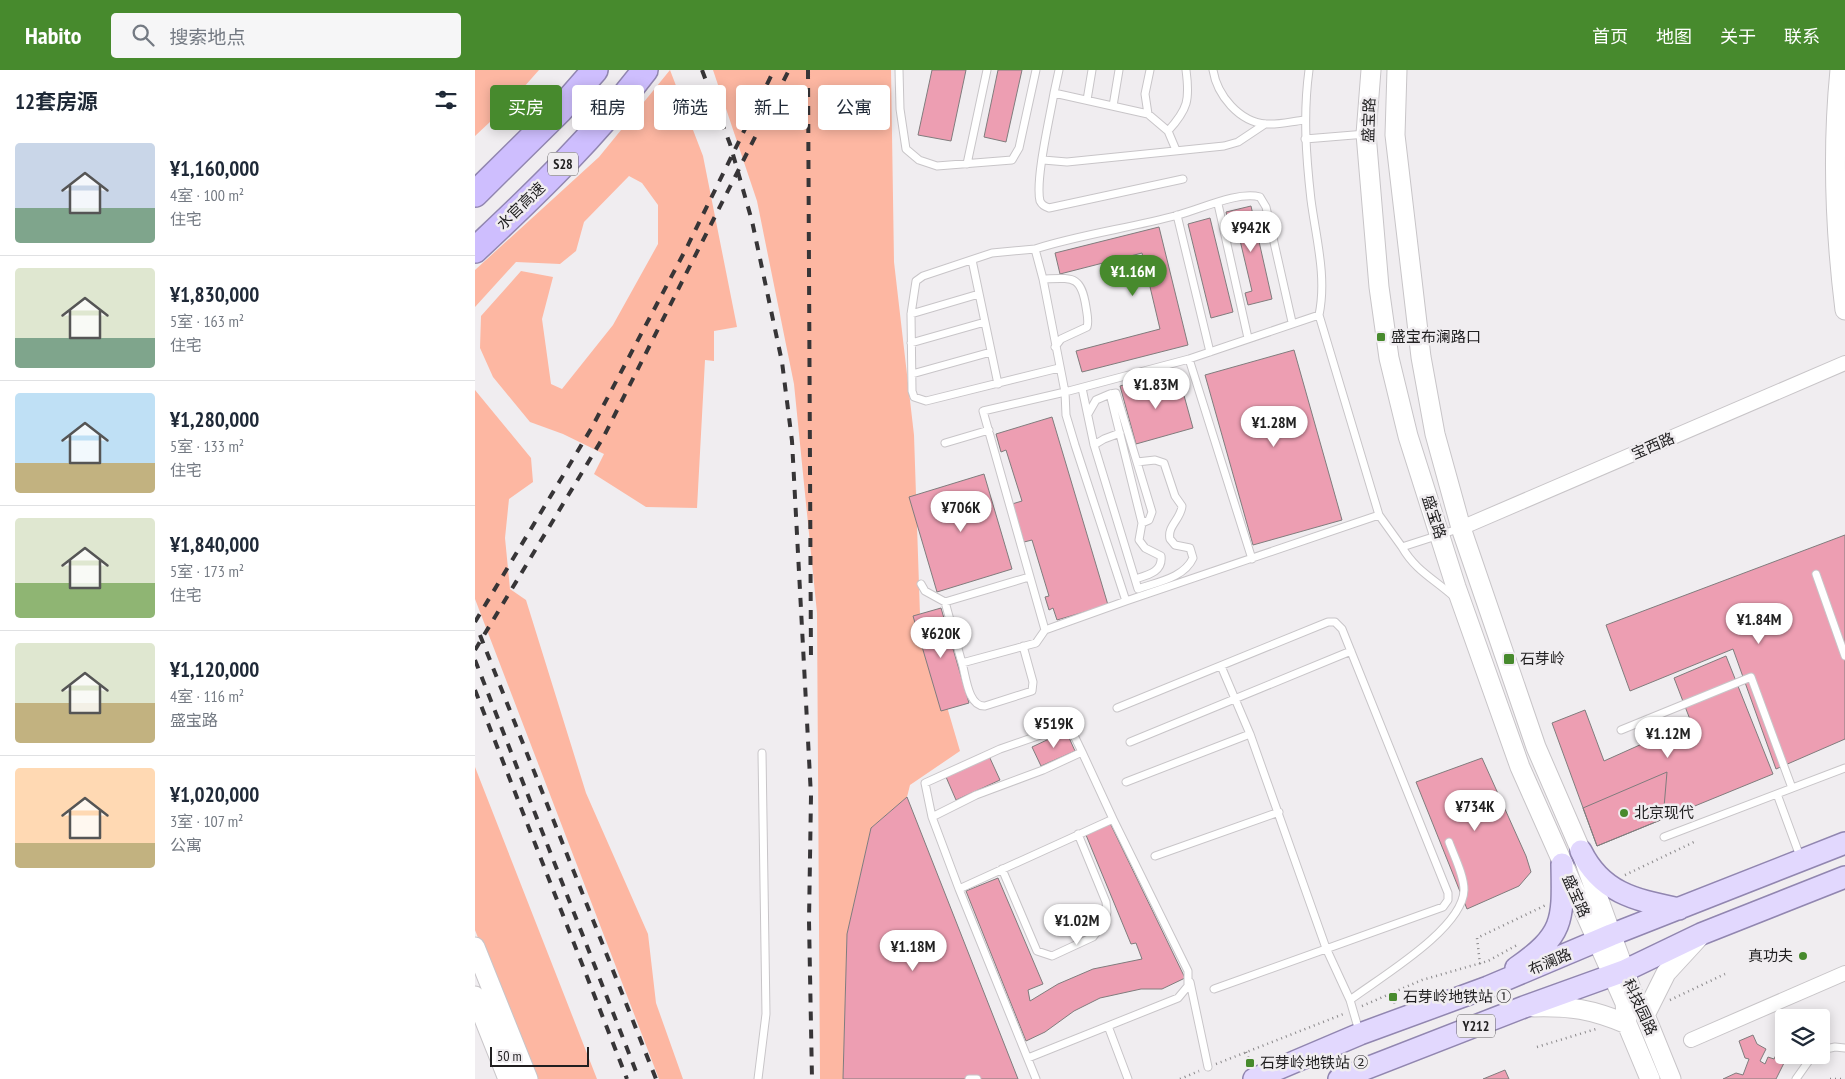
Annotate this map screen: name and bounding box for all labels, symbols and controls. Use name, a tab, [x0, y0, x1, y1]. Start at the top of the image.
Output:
search box	[111, 13, 461, 58]
text: Habito	[25, 20, 81, 51]
icon: search	[129, 21, 157, 49]
text: 搜索地点	[169, 25, 245, 49]
text: 首页	[1592, 25, 1628, 48]
text: 地图	[1656, 25, 1692, 48]
text: 关于	[1720, 25, 1756, 48]
text: 联系	[1784, 25, 1820, 48]
chip: 买房	[490, 85, 562, 130]
chip: 租房	[572, 85, 644, 130]
chip: 筛选	[654, 85, 726, 130]
chip: 新上	[736, 85, 808, 130]
chip: 公寓	[818, 85, 890, 130]
icon: filters	[432, 86, 460, 114]
text: 12套房源	[15, 88, 98, 115]
street label: 盛宝路	[1358, 97, 1379, 143]
road number: S28	[548, 152, 578, 176]
text: ¥1,160,000	[170, 155, 259, 182]
icon: home	[55, 163, 115, 223]
street label: 水官高速	[492, 178, 549, 233]
text: 4室 · 100 m²	[170, 185, 244, 205]
text: 住宅	[170, 209, 202, 229]
pin: ¥942K	[1216, 210, 1286, 253]
text: ¥942K	[1232, 217, 1270, 237]
pin: ¥1.16M	[1092, 254, 1174, 297]
text: ¥1.16M	[1111, 261, 1155, 281]
text: ¥1,830,000	[170, 281, 259, 308]
icon: home	[55, 288, 115, 348]
text: 5室 · 163 m²	[170, 311, 244, 331]
place label: 盛宝布澜路口	[1391, 327, 1481, 346]
marker: 盛宝布澜路口	[1375, 331, 1387, 343]
text: 住宅	[170, 335, 202, 355]
pin: ¥1.83M	[1115, 368, 1197, 410]
text: ¥1.83M	[1134, 374, 1178, 394]
text: ¥1,280,000	[170, 406, 259, 433]
pin: ¥1.28M	[1233, 406, 1315, 448]
text: ¥1.28M	[1252, 412, 1296, 432]
icon: home	[55, 413, 115, 473]
street label: 宝西路	[1628, 428, 1677, 463]
text: 5室 · 133 m²	[170, 436, 244, 456]
text: 住宅	[170, 460, 202, 480]
pin: ¥706K	[926, 490, 996, 533]
street label: 盛宝路	[1418, 493, 1450, 541]
text: ¥706K	[942, 497, 980, 517]
text: ¥1,840,000	[170, 531, 259, 558]
icon: home	[55, 538, 115, 598]
text: 5室 · 173 m²	[170, 561, 244, 581]
text: 住宅	[170, 585, 202, 605]
pin: ¥1.84M	[1718, 602, 1800, 645]
text: ¥1.84M	[1737, 609, 1781, 629]
pin: ¥620K	[906, 616, 976, 659]
text: ¥620K	[922, 623, 960, 643]
place label: 石芽岭	[1520, 649, 1565, 668]
marker: 石芽岭	[1502, 652, 1516, 666]
text: ¥1,120,000	[170, 656, 259, 683]
icon: home	[55, 663, 115, 723]
text: 4室 · 116 m²	[170, 686, 244, 706]
pin: ¥519K	[1019, 706, 1089, 749]
text: 盛宝路	[170, 710, 218, 730]
text: ¥519K	[1035, 713, 1073, 733]
pin: ¥1.12M	[1627, 716, 1709, 759]
text: ¥1.12M	[1646, 723, 1690, 743]
text: ¥1,020,000	[170, 781, 259, 808]
icon: home	[55, 788, 115, 848]
pin: ¥734K	[1440, 790, 1510, 832]
text: ¥734K	[1456, 796, 1494, 816]
place label: 北京现代	[1634, 803, 1694, 822]
marker: 北京现代	[1618, 807, 1630, 819]
text: 3室 · 107 m²	[170, 811, 243, 831]
text: 公寓	[170, 835, 202, 855]
street label: 盛宝路	[1559, 871, 1594, 920]
pin: ¥1.02M	[1036, 904, 1118, 946]
text: ¥1.02M	[1055, 910, 1099, 930]
pin: ¥1.18M	[872, 930, 954, 972]
text: ¥1.18M	[891, 936, 935, 956]
street label: 布澜路	[1525, 944, 1574, 979]
place label: 真功夫	[1748, 946, 1793, 965]
marker: 真功夫	[1797, 950, 1809, 962]
street label: 科技园路	[1619, 976, 1662, 1038]
place label: 石芽岭地铁站 ①	[1403, 987, 1511, 1006]
marker: 石芽岭地铁站 ①	[1387, 991, 1399, 1003]
map controls	[1775, 1009, 1830, 1064]
button: layers	[1775, 1009, 1830, 1064]
road number: Y212	[1457, 1014, 1495, 1038]
scale bar	[490, 1044, 589, 1067]
text: 50 m	[497, 1047, 522, 1065]
place label: 石芽岭地铁站 ②	[1260, 1053, 1368, 1072]
marker: 石芽岭地铁站 ②	[1244, 1057, 1256, 1069]

